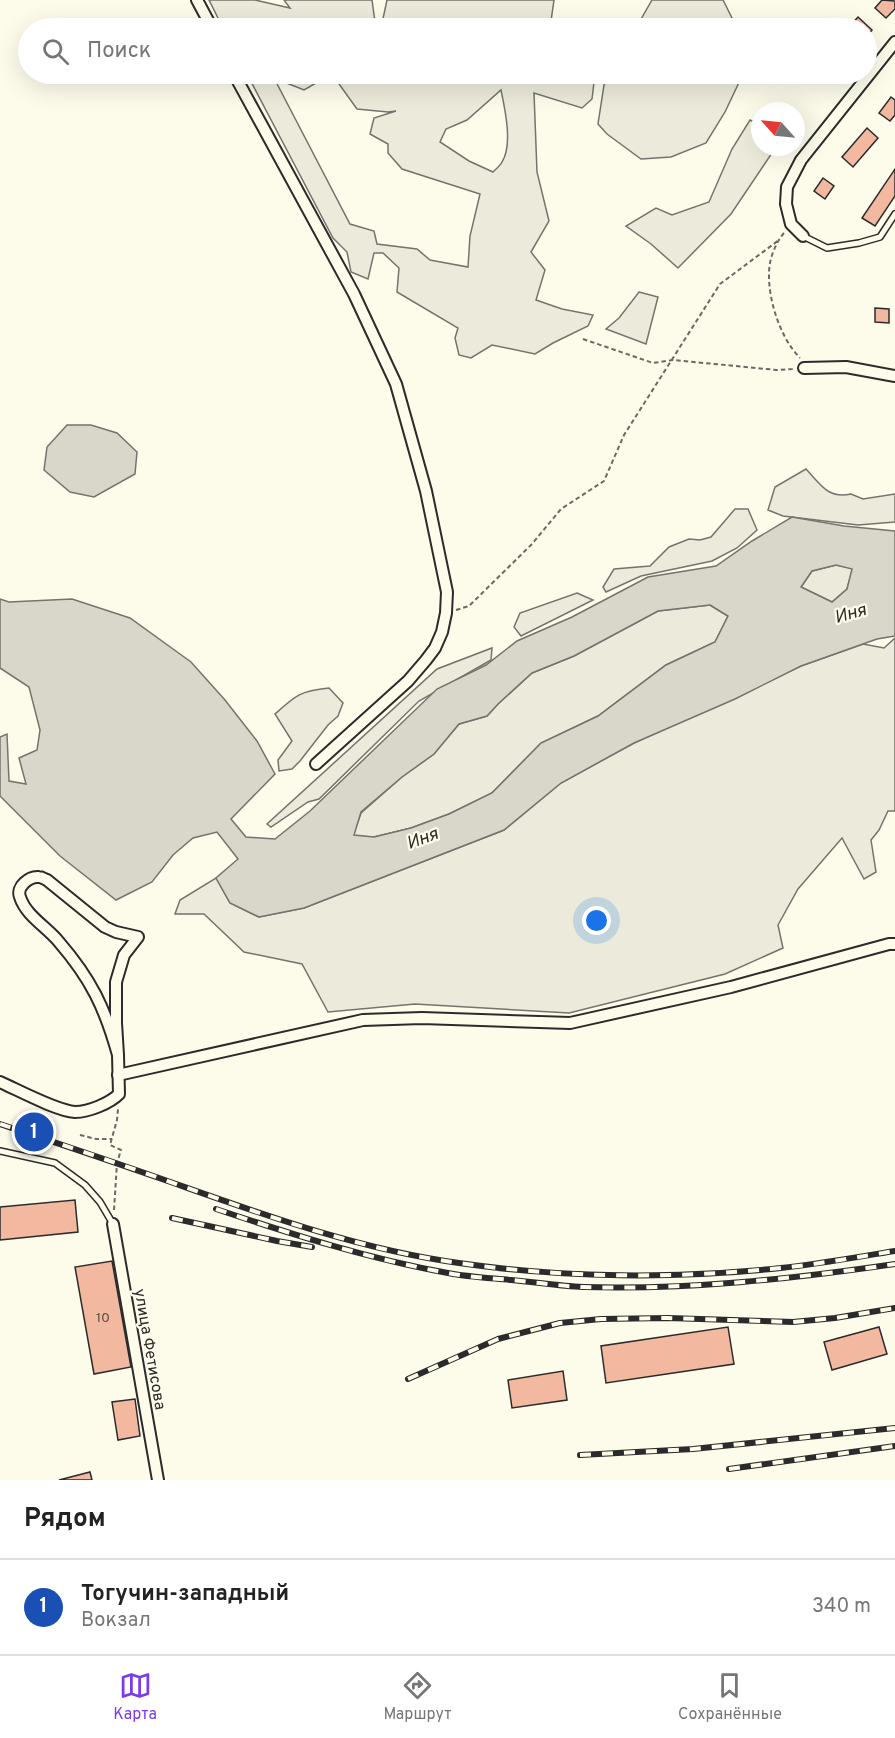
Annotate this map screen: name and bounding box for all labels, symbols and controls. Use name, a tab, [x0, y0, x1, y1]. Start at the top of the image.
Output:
search box	[18, 18, 877, 84]
icon: search	[39, 35, 72, 68]
text: Поиск	[87, 38, 151, 65]
north arrow	[751, 102, 805, 156]
water label: Иня	[832, 599, 870, 630]
water label: Иня	[403, 823, 442, 856]
your location	[582, 906, 611, 935]
pin: 1	[15, 1110, 54, 1154]
street label: улица Фетисова	[129, 1287, 170, 1411]
house number: 10	[96, 1310, 110, 1327]
text: Рядом	[24, 1503, 106, 1536]
text: Тогучин-западный	[81, 1581, 289, 1608]
text: 1	[40, 1594, 48, 1620]
text: 340 m	[812, 1594, 871, 1620]
text: Вокзал	[81, 1608, 151, 1634]
tab: Карта	[113, 1669, 157, 1725]
tab: Маршрут	[383, 1669, 452, 1725]
tab: Сохранённые	[678, 1669, 782, 1725]

